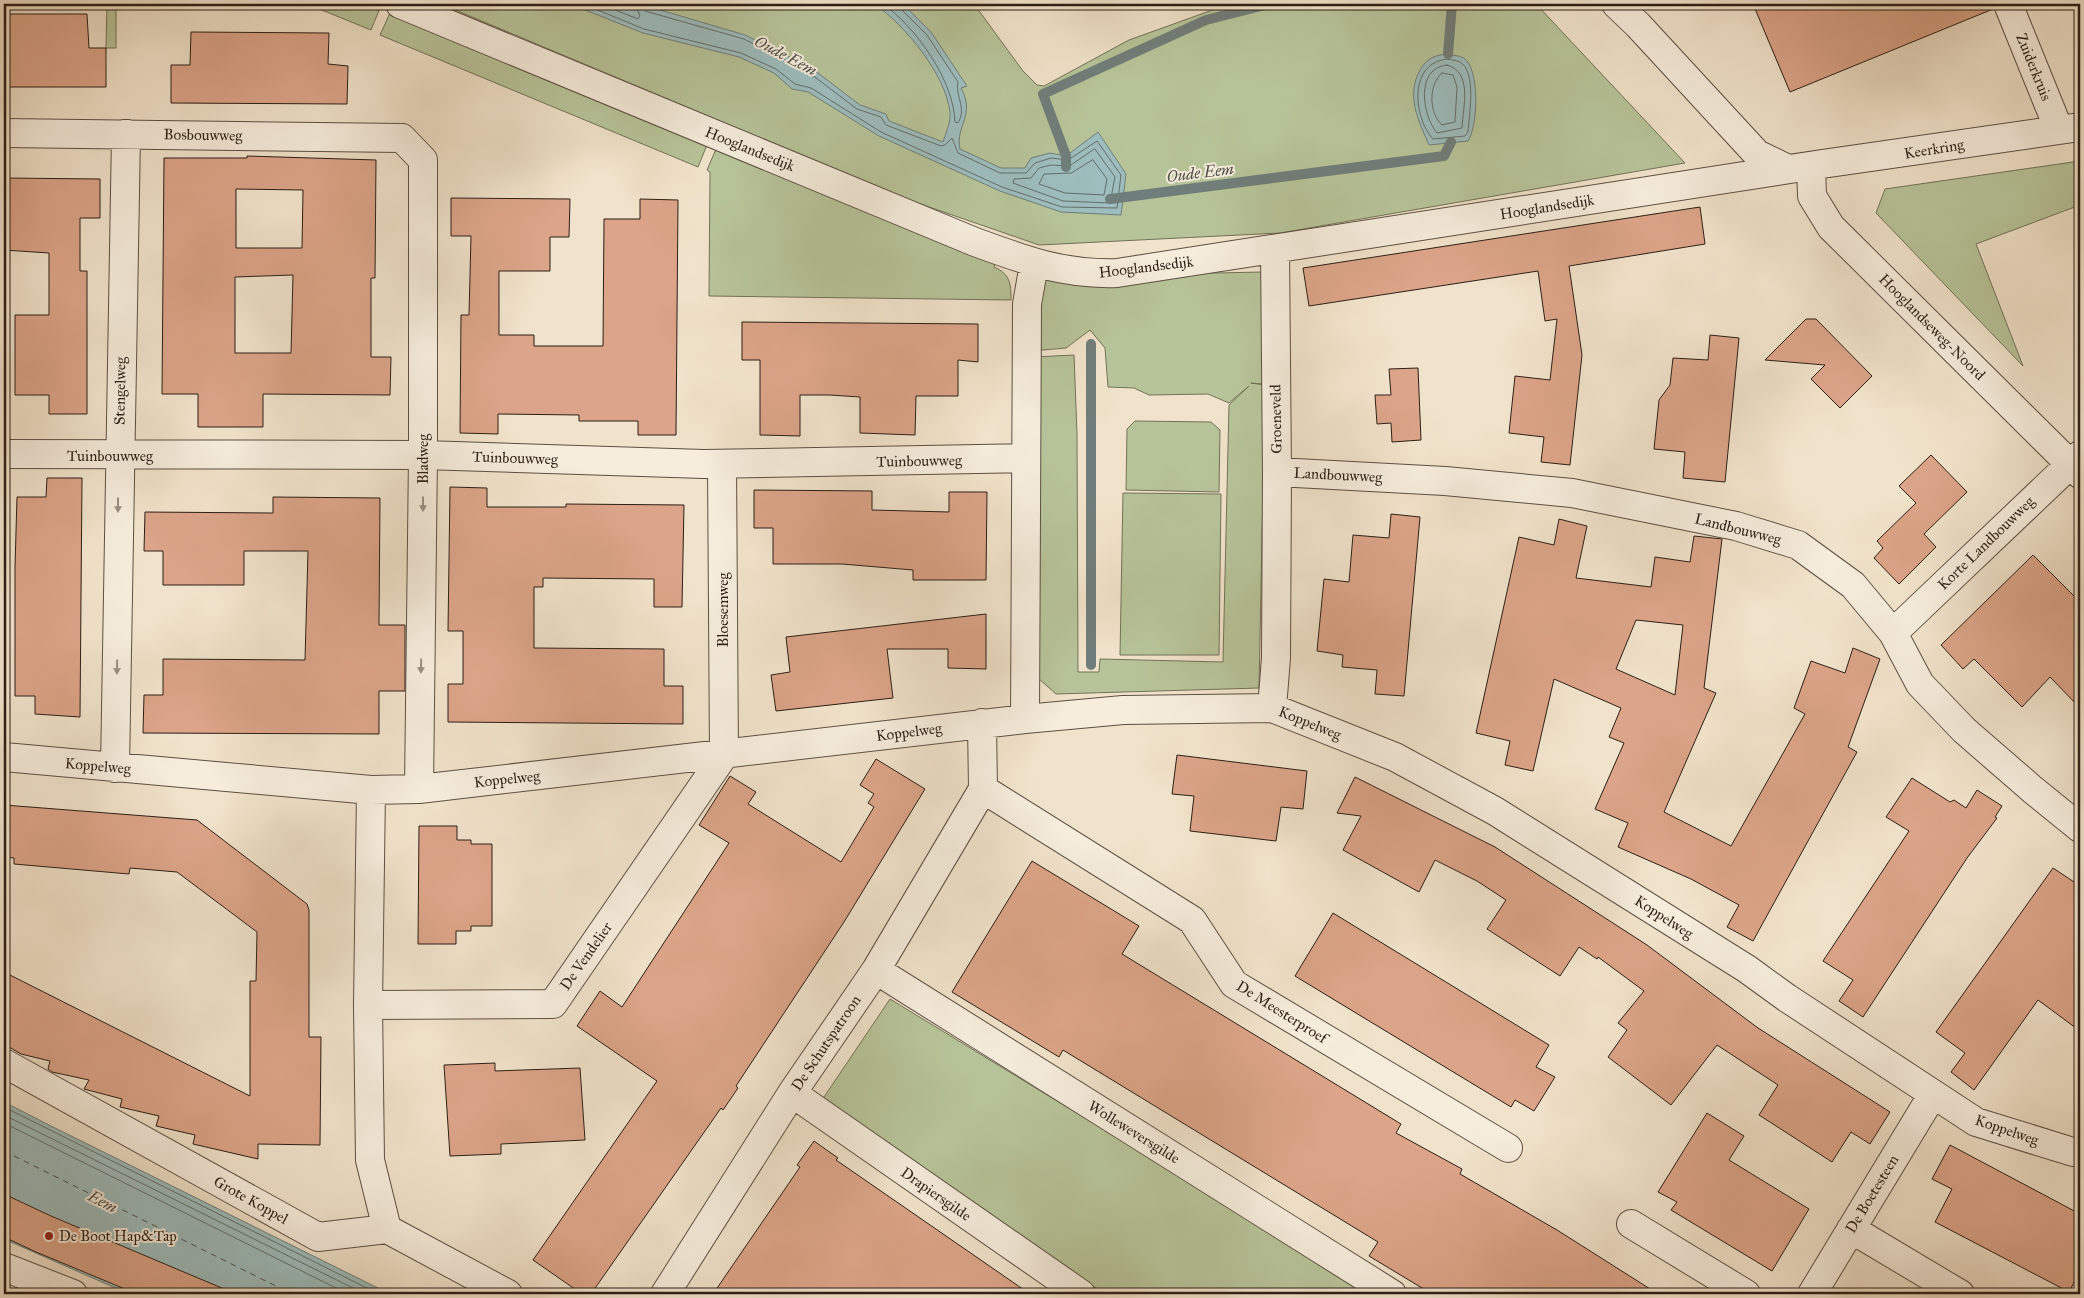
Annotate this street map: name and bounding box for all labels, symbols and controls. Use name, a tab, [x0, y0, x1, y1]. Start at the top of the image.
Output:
water label: Oude Eem	[751, 31, 820, 80]
street label: Zuiderkruis	[2012, 31, 2056, 103]
street label: Hooglandsedijk	[703, 123, 797, 175]
street label: Bosbouwweg	[163, 125, 244, 145]
street label: Keerkring	[1903, 135, 1966, 163]
water label: Oude Eem	[1165, 159, 1235, 186]
street label: Hooglandsedijk	[1499, 191, 1595, 223]
street label: Hooglandsedijk	[1098, 252, 1194, 282]
street label: Hooglandseweg-Noord	[1875, 270, 1989, 384]
street label: Stengelweg	[110, 356, 130, 425]
street label: Groeneveld	[1266, 384, 1286, 454]
street label: Bladweg	[414, 433, 432, 484]
street label: Tuinbouwweg	[67, 447, 154, 465]
street label: Tuinbouwweg	[472, 448, 559, 469]
street label: Tuinbouwweg	[876, 451, 963, 471]
street label: Landbouwweg	[1293, 464, 1384, 486]
street label: Korte Landbouwweg	[1934, 492, 2039, 594]
one-way arrow	[419, 496, 427, 512]
one-way arrow	[114, 497, 122, 513]
street label: Landbouwweg	[1693, 510, 1784, 549]
street label: Bloesemweg	[714, 572, 732, 647]
one-way arrow	[417, 659, 425, 675]
one-way arrow	[112, 660, 120, 676]
street label: Koppelweg	[1276, 702, 1345, 744]
street label: Koppelweg	[875, 719, 944, 745]
street label: Koppelweg	[64, 754, 133, 778]
street label: Koppelweg	[473, 766, 542, 791]
street label: Koppelweg	[1631, 891, 1698, 943]
street label: De Vendelier	[556, 918, 616, 993]
street label: De Meesterproef	[1233, 977, 1333, 1049]
street label: De Schutspatroon	[787, 992, 865, 1094]
street label: Wolleweversgilde	[1085, 1097, 1183, 1167]
street label: Koppelweg	[1973, 1111, 2042, 1150]
street label: De Boetesteen	[1842, 1152, 1902, 1236]
street label: Drapiersgilde	[897, 1163, 975, 1225]
street label: Grote Koppel	[211, 1172, 292, 1228]
water label: Eem	[84, 1186, 121, 1217]
place label: De Boot Hap&Tap	[59, 1227, 177, 1245]
marker: De Boot Hap&Tap	[43, 1230, 55, 1242]

